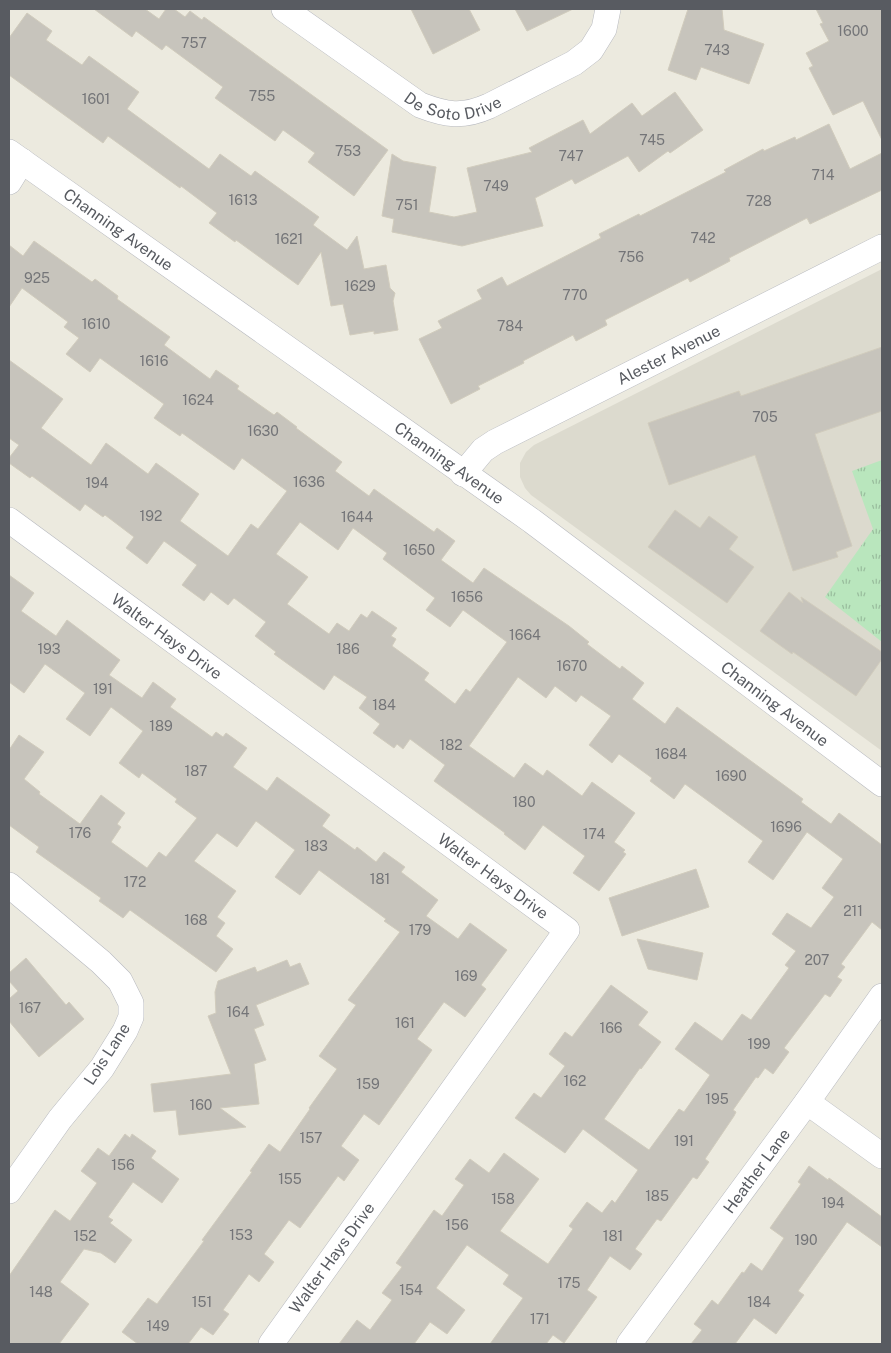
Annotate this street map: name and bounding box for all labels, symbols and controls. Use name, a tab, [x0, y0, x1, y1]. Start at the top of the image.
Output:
house number: 1600	[837, 23, 869, 39]
house number: 757	[181, 35, 207, 51]
house number: 743	[704, 42, 730, 58]
house number: 755	[249, 88, 275, 104]
street label: De Soto Drive	[401, 88, 504, 123]
house number: 1601	[82, 91, 110, 107]
house number: 745	[639, 132, 665, 148]
house number: 753	[335, 143, 361, 159]
house number: 747	[558, 148, 584, 164]
house number: 714	[811, 167, 835, 183]
house number: 749	[483, 178, 509, 194]
street label: Channing Avenue	[60, 184, 177, 274]
house number: 1613	[229, 192, 258, 208]
house number: 728	[746, 193, 772, 209]
house number: 751	[395, 197, 419, 213]
house number: 742	[690, 230, 716, 246]
house number: 1621	[275, 231, 303, 247]
house number: 756	[618, 249, 644, 265]
house number: 925	[24, 270, 50, 286]
house number: 1629	[344, 278, 376, 294]
house number: 770	[562, 287, 588, 303]
house number: 1610	[82, 316, 110, 332]
house number: 784	[497, 318, 523, 334]
street label: Alester Avenue	[614, 321, 723, 388]
house number: 1616	[140, 353, 169, 369]
house number: 1624	[182, 392, 214, 408]
house number: 705	[752, 409, 778, 425]
street label: Channing Avenue	[391, 418, 508, 508]
house number: 1630	[247, 423, 279, 439]
house number: 1636	[293, 474, 325, 490]
house number: 194	[85, 475, 109, 491]
house number: 192	[140, 508, 162, 524]
house number: 1644	[341, 509, 373, 525]
house number: 1650	[403, 542, 435, 558]
street label: Walter Hays Drive	[108, 589, 226, 683]
house number: 1656	[451, 589, 483, 605]
house number: 1664	[509, 627, 541, 643]
house number: 193	[37, 641, 61, 657]
house number: 186	[336, 641, 360, 657]
street label: Channing Avenue	[717, 657, 833, 750]
house number: 1670	[557, 658, 587, 674]
house number: 191	[93, 681, 113, 697]
house number: 184	[372, 697, 396, 713]
house number: 189	[149, 718, 173, 734]
house number: 182	[439, 737, 463, 753]
house number: 1684	[655, 746, 687, 762]
house number: 187	[185, 763, 207, 779]
house number: 1690	[715, 768, 747, 784]
house number: 180	[512, 794, 536, 810]
house number: 1696	[770, 819, 802, 835]
house number: 176	[69, 825, 92, 841]
house number: 174	[583, 826, 605, 842]
street label: Walter Hays Drive	[434, 829, 552, 923]
house number: 183	[304, 838, 328, 854]
house number: 181	[370, 871, 390, 887]
house number: 172	[124, 874, 146, 890]
house number: 211	[843, 903, 863, 919]
house number: 168	[184, 912, 208, 928]
house number: 179	[409, 922, 432, 938]
house number: 207	[804, 952, 830, 968]
house number: 169	[454, 968, 478, 984]
house number: 167	[19, 1000, 41, 1016]
house number: 164	[226, 1004, 250, 1020]
house number: 161	[395, 1015, 415, 1031]
street label: Lois Lane	[80, 1019, 134, 1089]
house number: 166	[599, 1020, 623, 1036]
house number: 199	[747, 1036, 771, 1052]
house number: 162	[564, 1073, 586, 1089]
house number: 159	[356, 1076, 380, 1092]
house number: 195	[705, 1091, 729, 1107]
house number: 160	[190, 1097, 212, 1113]
street label: Heather Lane	[719, 1125, 794, 1217]
house number: 157	[299, 1130, 323, 1146]
house number: 191	[674, 1133, 694, 1149]
house number: 156	[111, 1157, 135, 1173]
house number: 155	[278, 1171, 302, 1187]
house number: 185	[645, 1188, 669, 1204]
house number: 158	[491, 1191, 515, 1207]
house number: 194	[821, 1195, 845, 1211]
street label: Walter Hays Drive	[285, 1199, 379, 1317]
house number: 156	[445, 1217, 469, 1233]
house number: 153	[229, 1227, 253, 1243]
house number: 152	[73, 1228, 97, 1244]
house number: 181	[603, 1228, 623, 1244]
house number: 190	[795, 1232, 817, 1248]
house number: 175	[557, 1275, 581, 1291]
house number: 154	[399, 1282, 423, 1298]
house number: 148	[29, 1284, 53, 1300]
house number: 151	[192, 1294, 212, 1310]
house number: 184	[747, 1294, 771, 1310]
house number: 171	[530, 1311, 550, 1327]
house number: 149	[146, 1318, 170, 1334]

